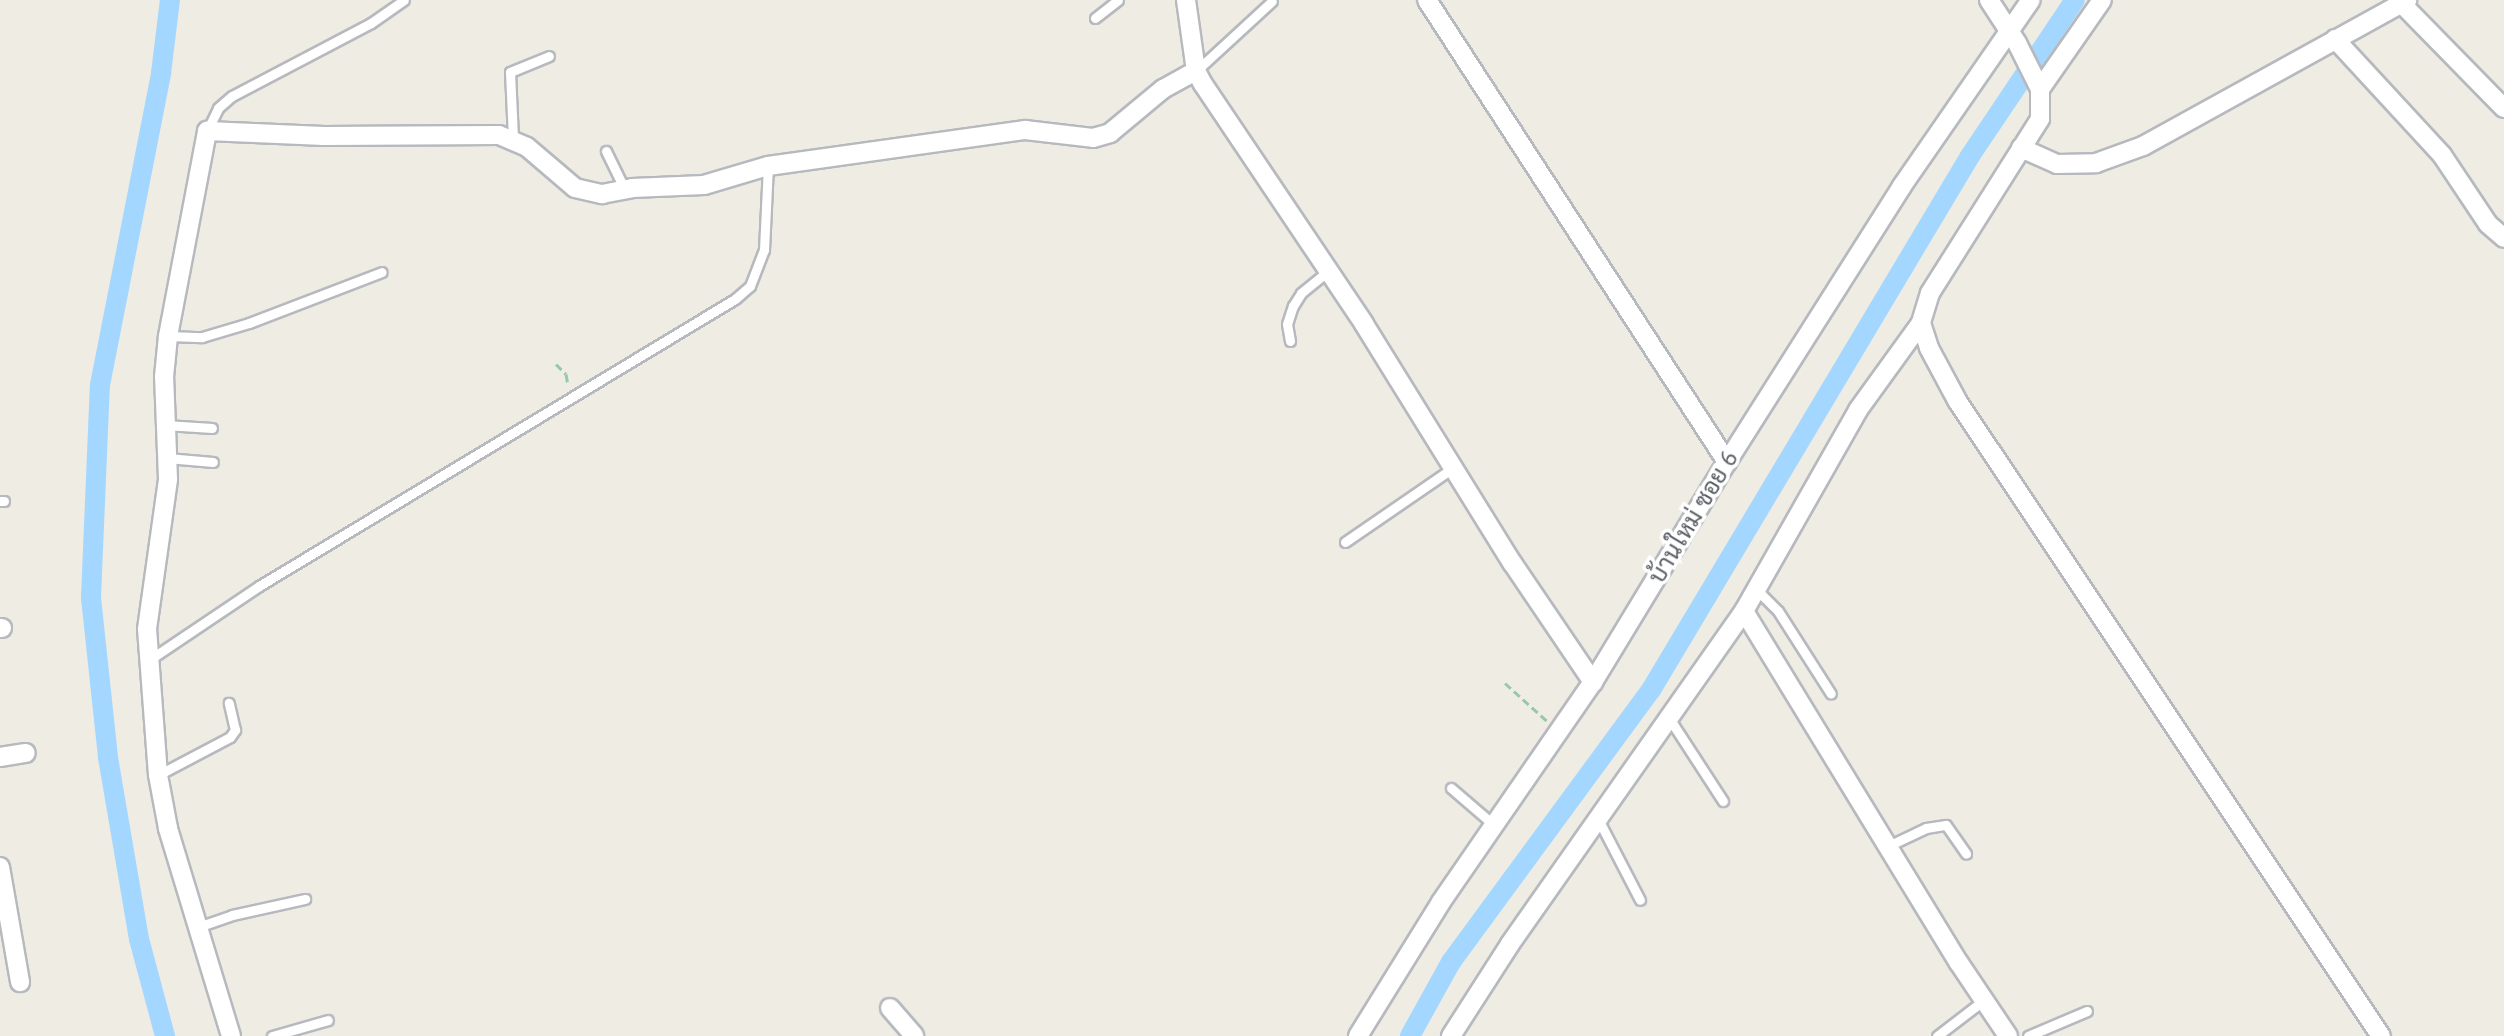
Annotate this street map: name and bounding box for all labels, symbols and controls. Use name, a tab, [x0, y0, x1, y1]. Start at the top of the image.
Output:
street label: บ้านใหม่ ซอย 6	[1642, 445, 1744, 589]

